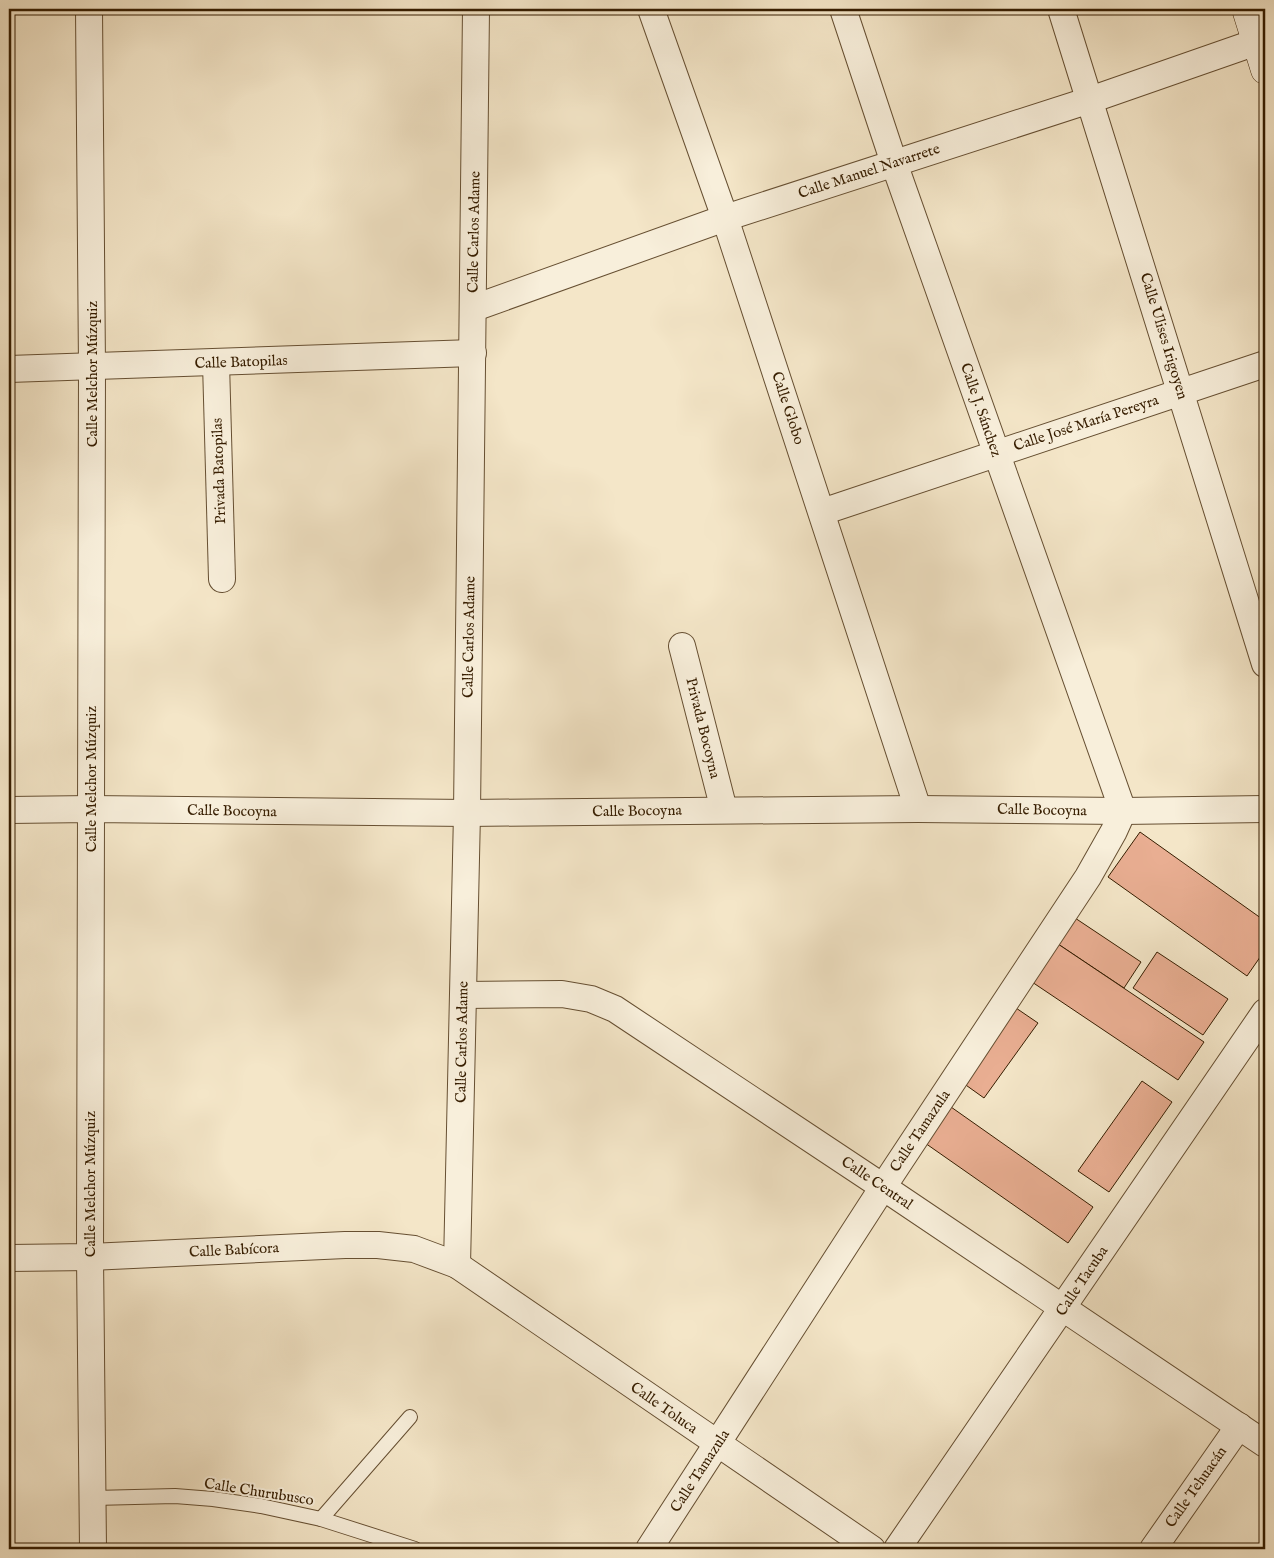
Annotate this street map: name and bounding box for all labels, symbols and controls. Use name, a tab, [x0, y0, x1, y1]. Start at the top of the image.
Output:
street label: Calle Manuel Navarrete	[796, 139, 942, 203]
street label: Calle Carlos Adame	[463, 171, 485, 293]
street label: Calle Ulises Irigoyen	[1136, 270, 1192, 402]
street label: Calle Melchor Múzquiz	[83, 301, 102, 447]
street label: Calle Batopilas	[194, 351, 288, 373]
street label: Calle J. Sánchez	[956, 361, 1006, 459]
street label: Calle Globo	[767, 369, 809, 447]
street label: Calle José María Pereyra	[1011, 390, 1162, 455]
street label: Privada Batopilas	[208, 417, 230, 525]
street label: Calle Carlos Adame	[458, 576, 480, 698]
street label: Privada Bocoyna	[681, 676, 725, 781]
street label: Calle Melchor Múzquiz	[82, 706, 101, 852]
street label: Calle Bocoyna	[997, 800, 1088, 820]
street label: Calle Bocoyna	[187, 801, 278, 821]
street label: Calle Bocoyna	[592, 801, 683, 821]
street label: Calle Carlos Adame	[451, 981, 473, 1103]
street label: Calle Tamazula	[886, 1086, 955, 1176]
street label: Calle Melchor Múzquiz	[81, 1111, 100, 1257]
street label: Calle Central	[838, 1152, 917, 1214]
street label: Calle Babícora	[188, 1238, 280, 1262]
street label: Calle Tacuba	[1052, 1242, 1113, 1320]
street label: Calle Toluca	[627, 1378, 702, 1438]
street label: Calle Tamazula	[666, 1425, 734, 1516]
street label: Calle Tehuacán	[1161, 1443, 1231, 1531]
street label: Calle Churubusco	[203, 1474, 315, 1510]

